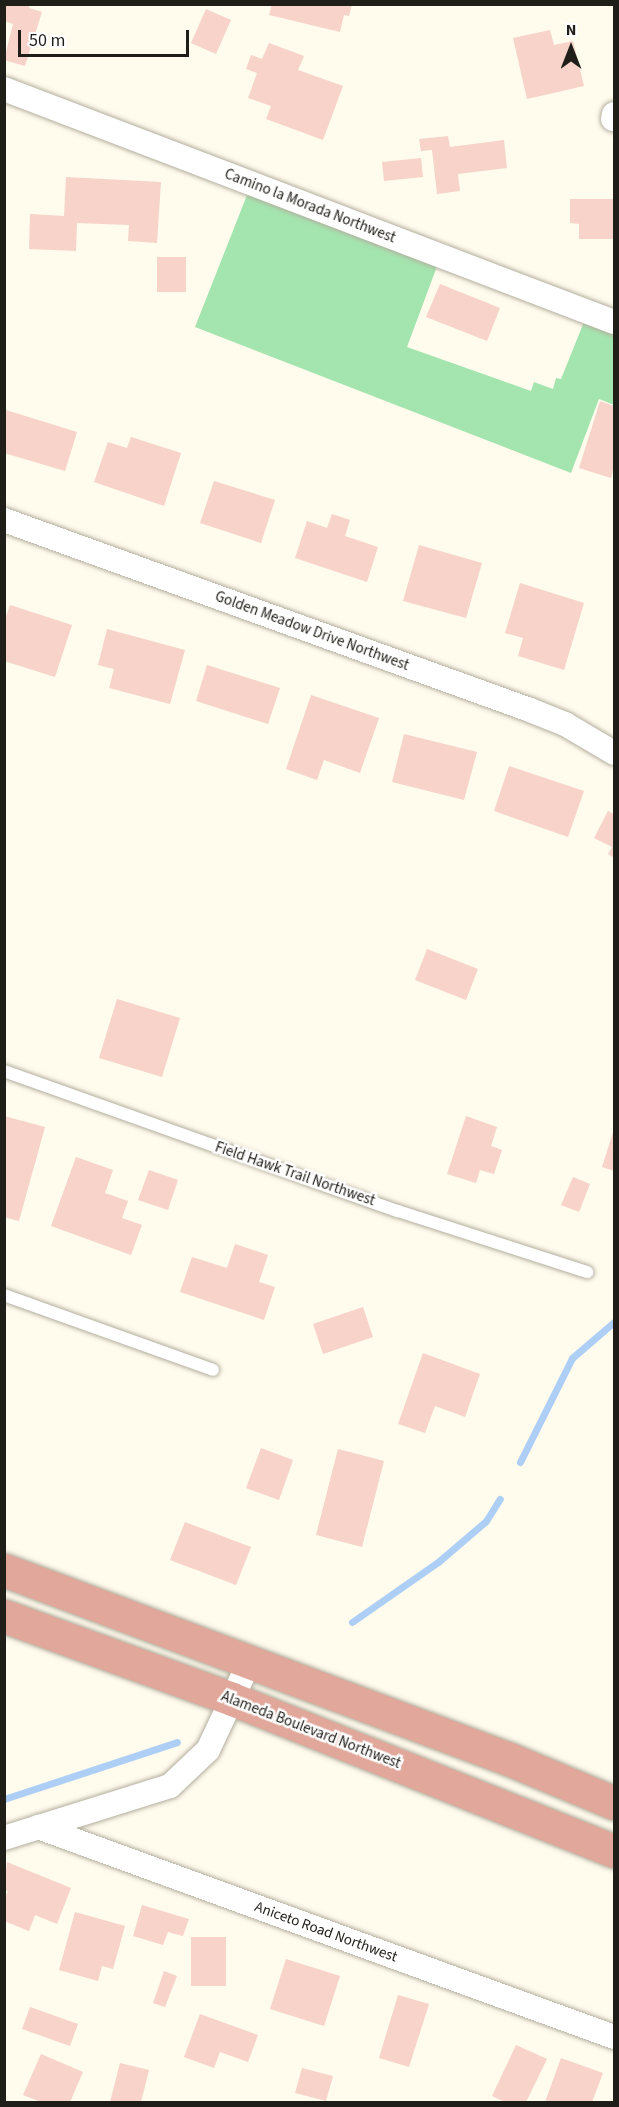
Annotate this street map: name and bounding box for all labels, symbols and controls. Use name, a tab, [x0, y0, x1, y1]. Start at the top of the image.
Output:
scale bar	[21, 18, 192, 56]
north arrow	[541, 18, 601, 78]
text: N	[566, 19, 576, 41]
text: 50 m	[29, 28, 65, 53]
street label: Camino la Morada Northwest	[222, 165, 398, 247]
street label: Golden Meadow Drive Northwest	[213, 587, 411, 675]
street label: Field Hawk Trail Northwest	[213, 1138, 377, 1210]
street label: Alameda Boulevard Northwest	[219, 1687, 403, 1773]
street label: Aniceto Road Northwest	[252, 1898, 400, 1966]

